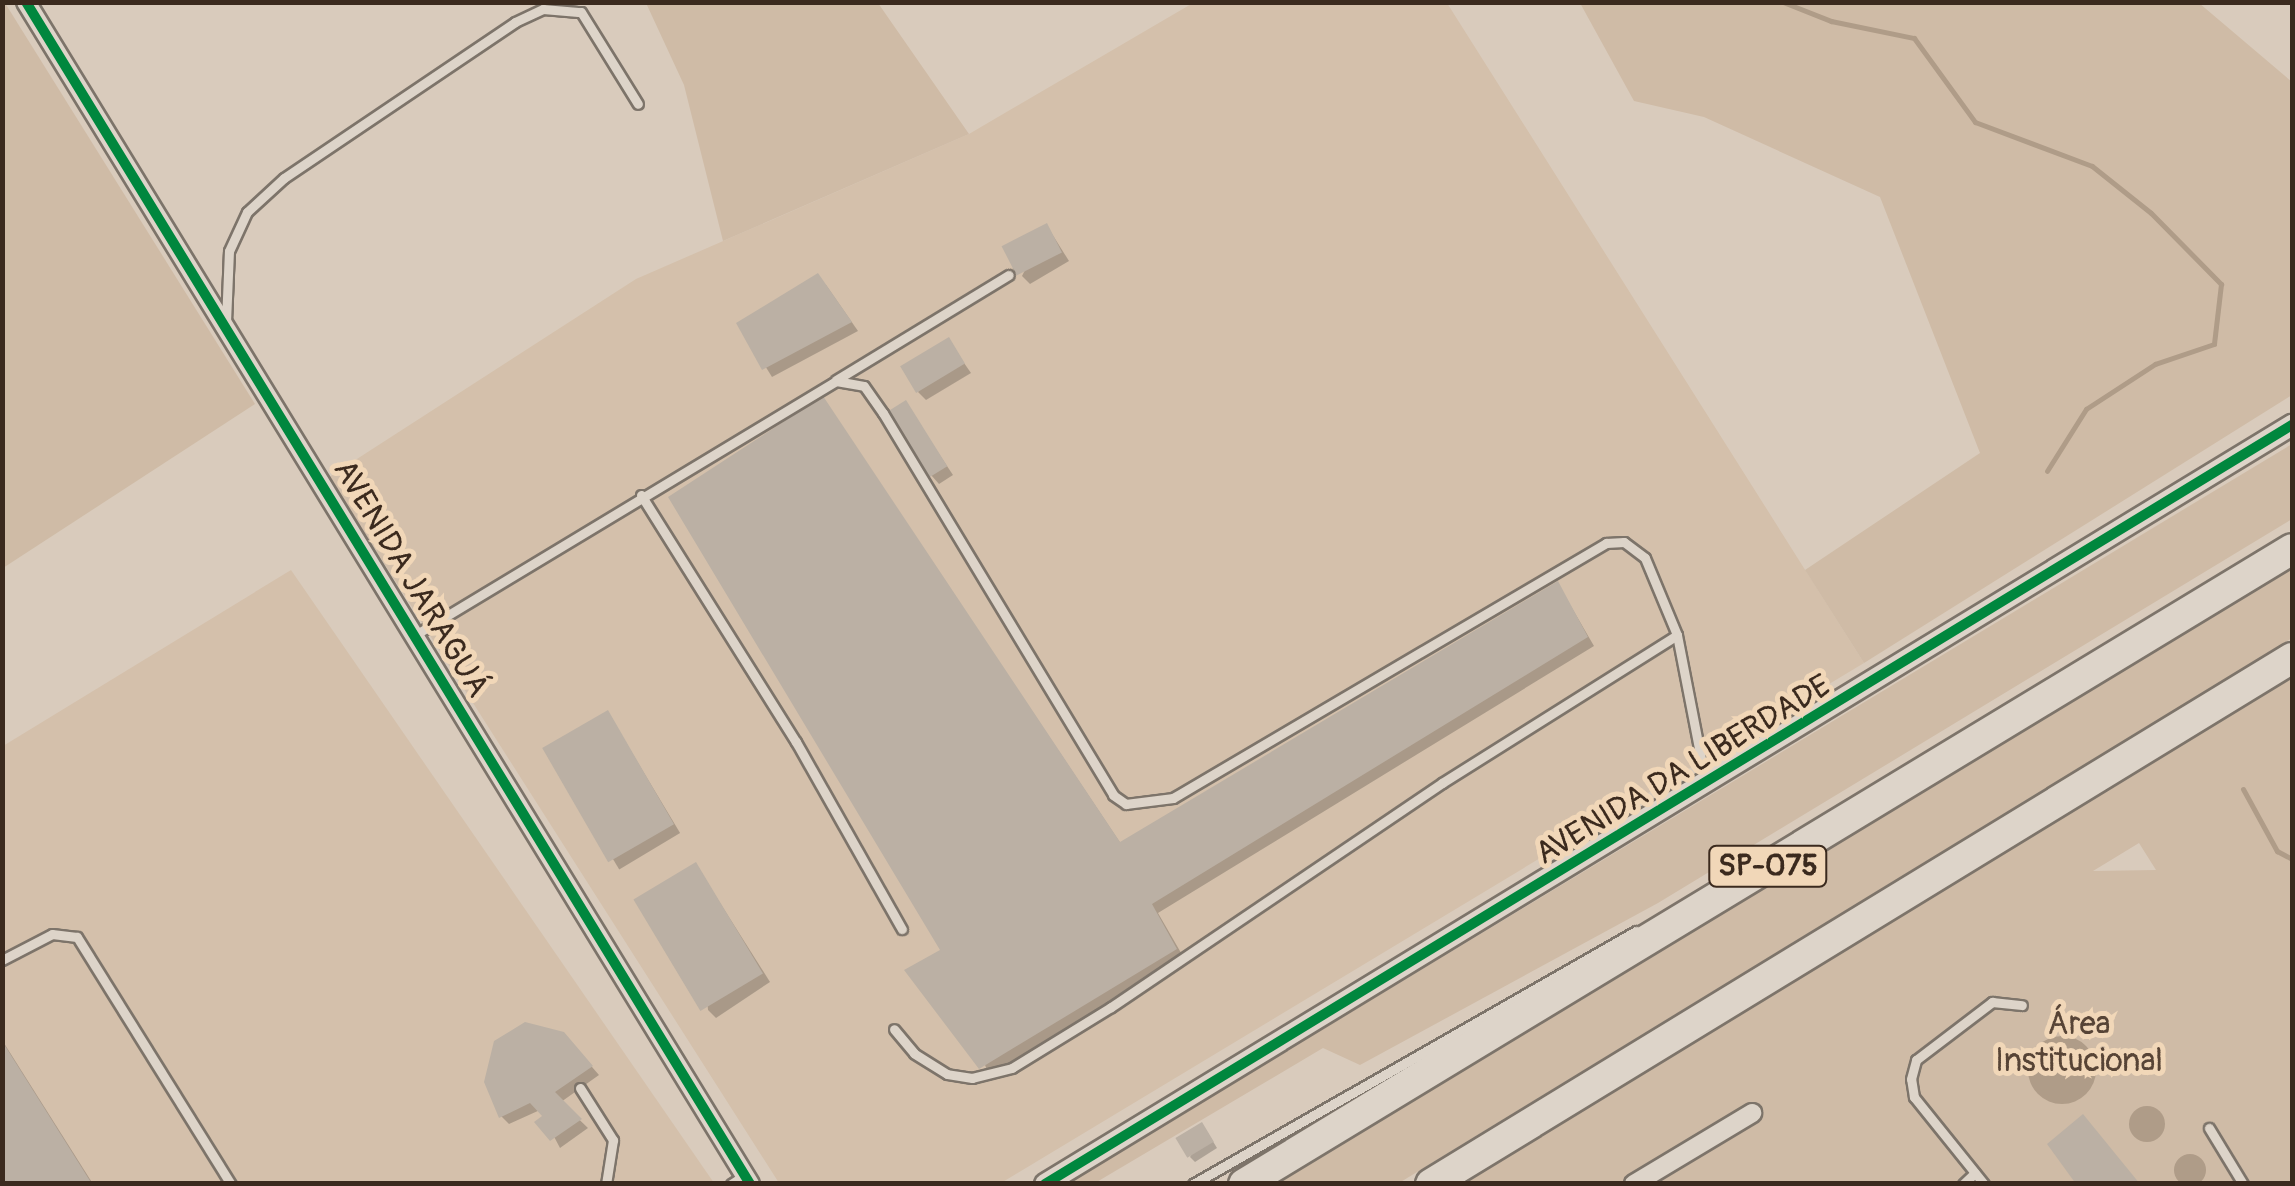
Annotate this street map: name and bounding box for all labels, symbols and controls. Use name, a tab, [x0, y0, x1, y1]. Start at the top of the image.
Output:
street label: AVENIDA JARAGUÁ	[325, 453, 497, 705]
street label: AVENIDA DA LIBERDADE	[1529, 667, 1837, 873]
road number: SP-075	[1708, 841, 1828, 891]
park label: Área Institucional	[1995, 1006, 2163, 1081]

